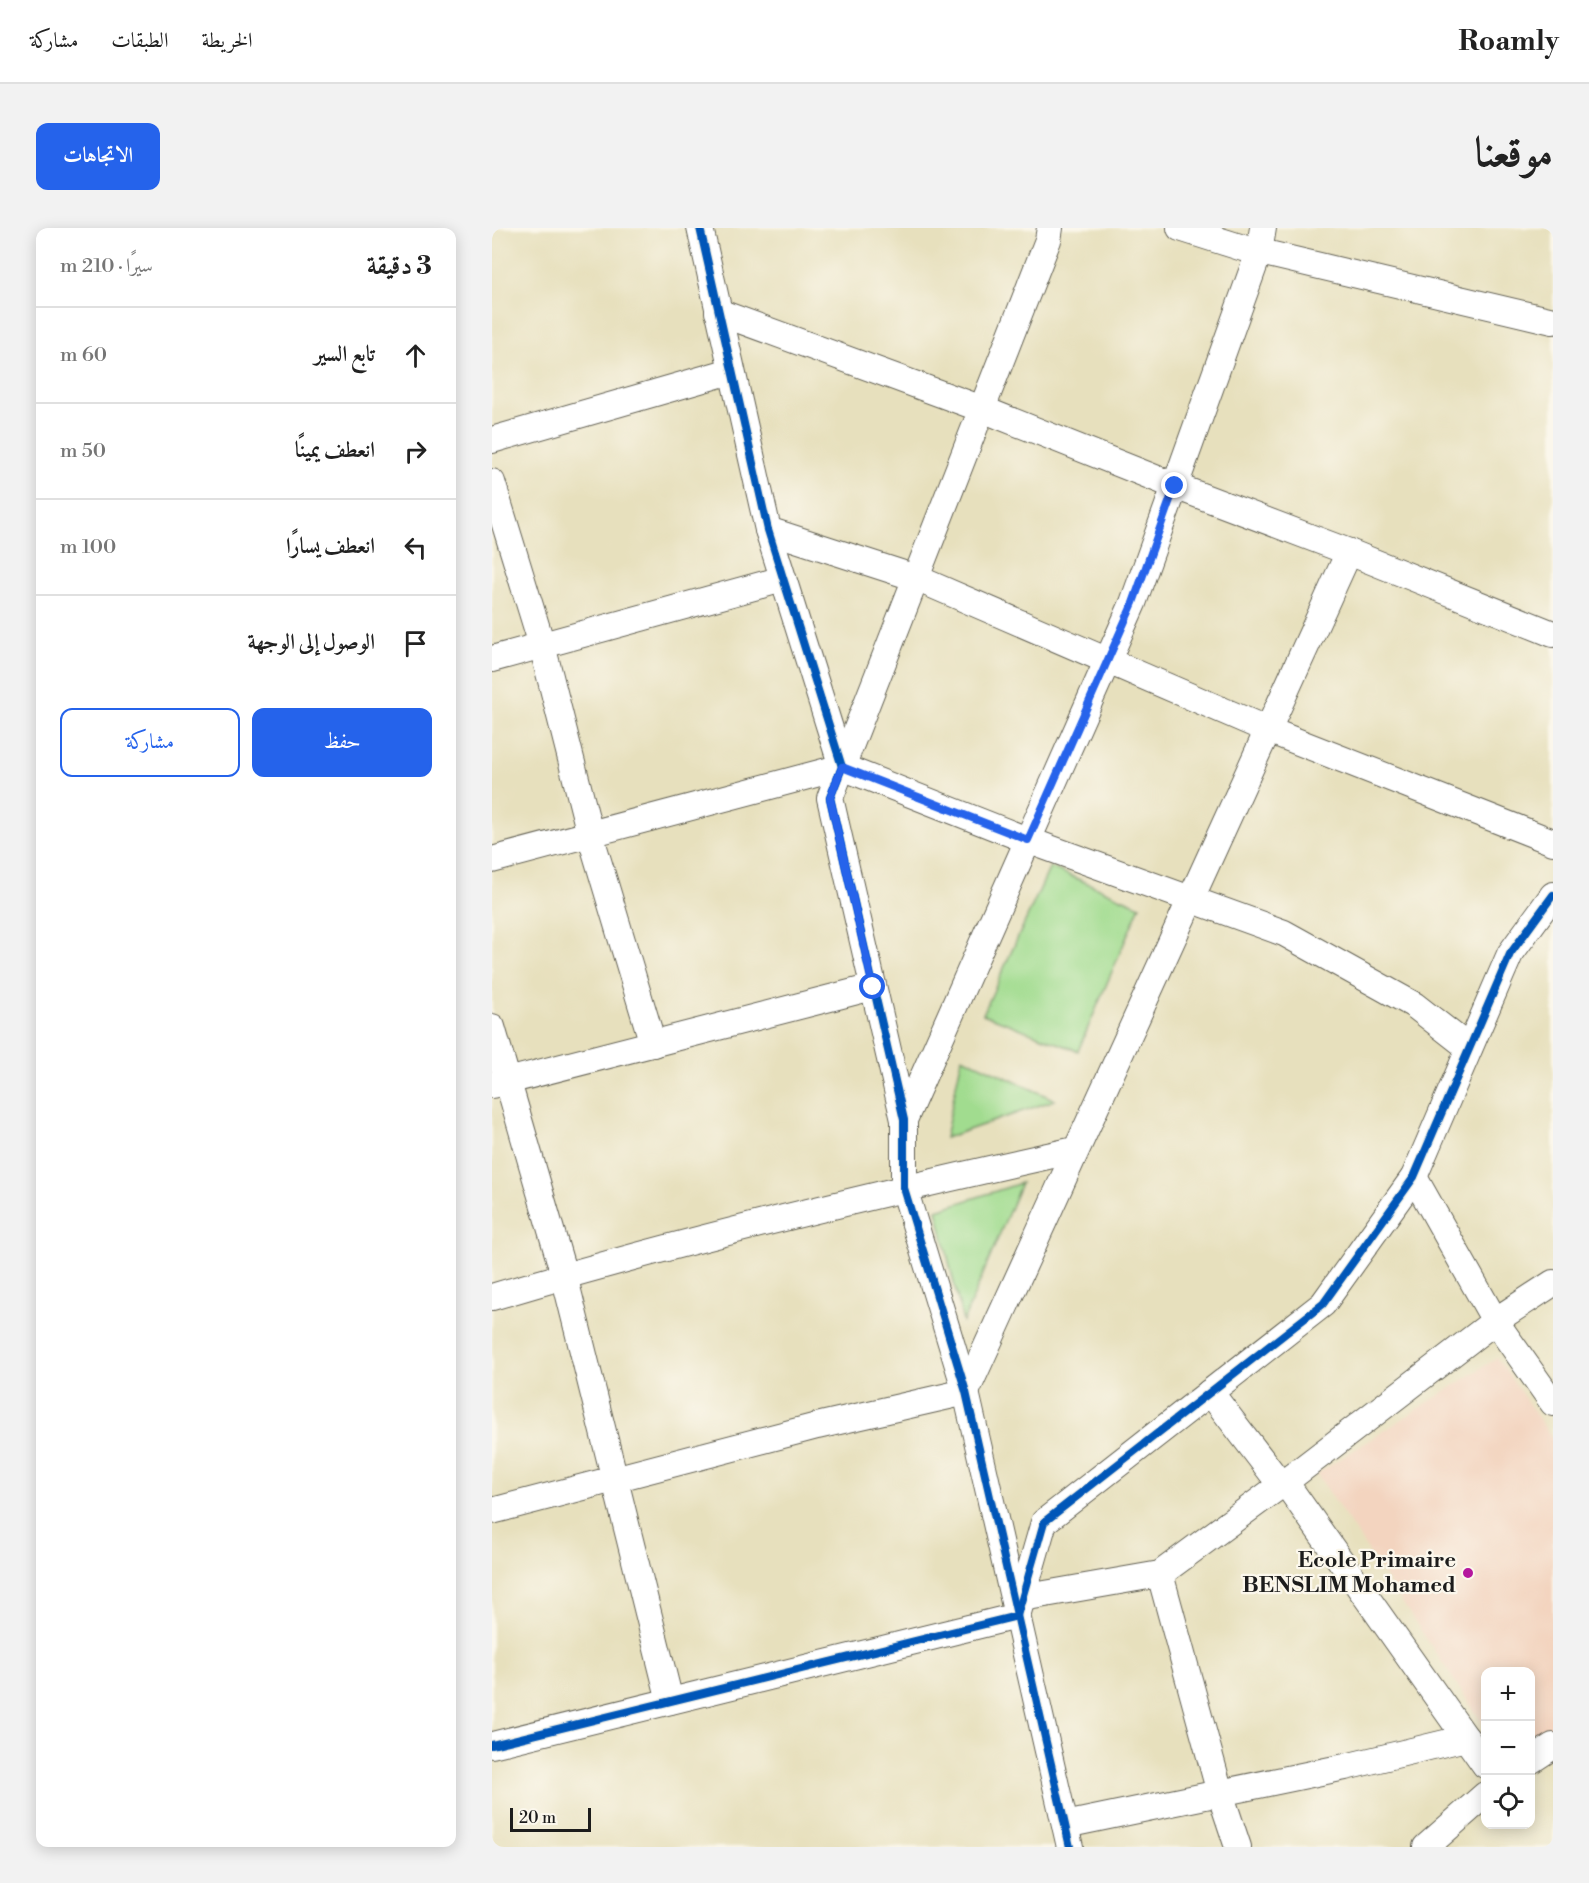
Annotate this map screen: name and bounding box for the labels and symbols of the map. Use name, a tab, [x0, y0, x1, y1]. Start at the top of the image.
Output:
route end	[1161, 472, 1187, 498]
route start	[859, 973, 885, 999]
place label: Ecole Primaire BENSLIM Mohamed	[1242, 1547, 1456, 1599]
marker: Ecole Primaire BENSLIM Mohamed	[1461, 1566, 1475, 1580]
scale bar	[510, 1805, 591, 1832]

